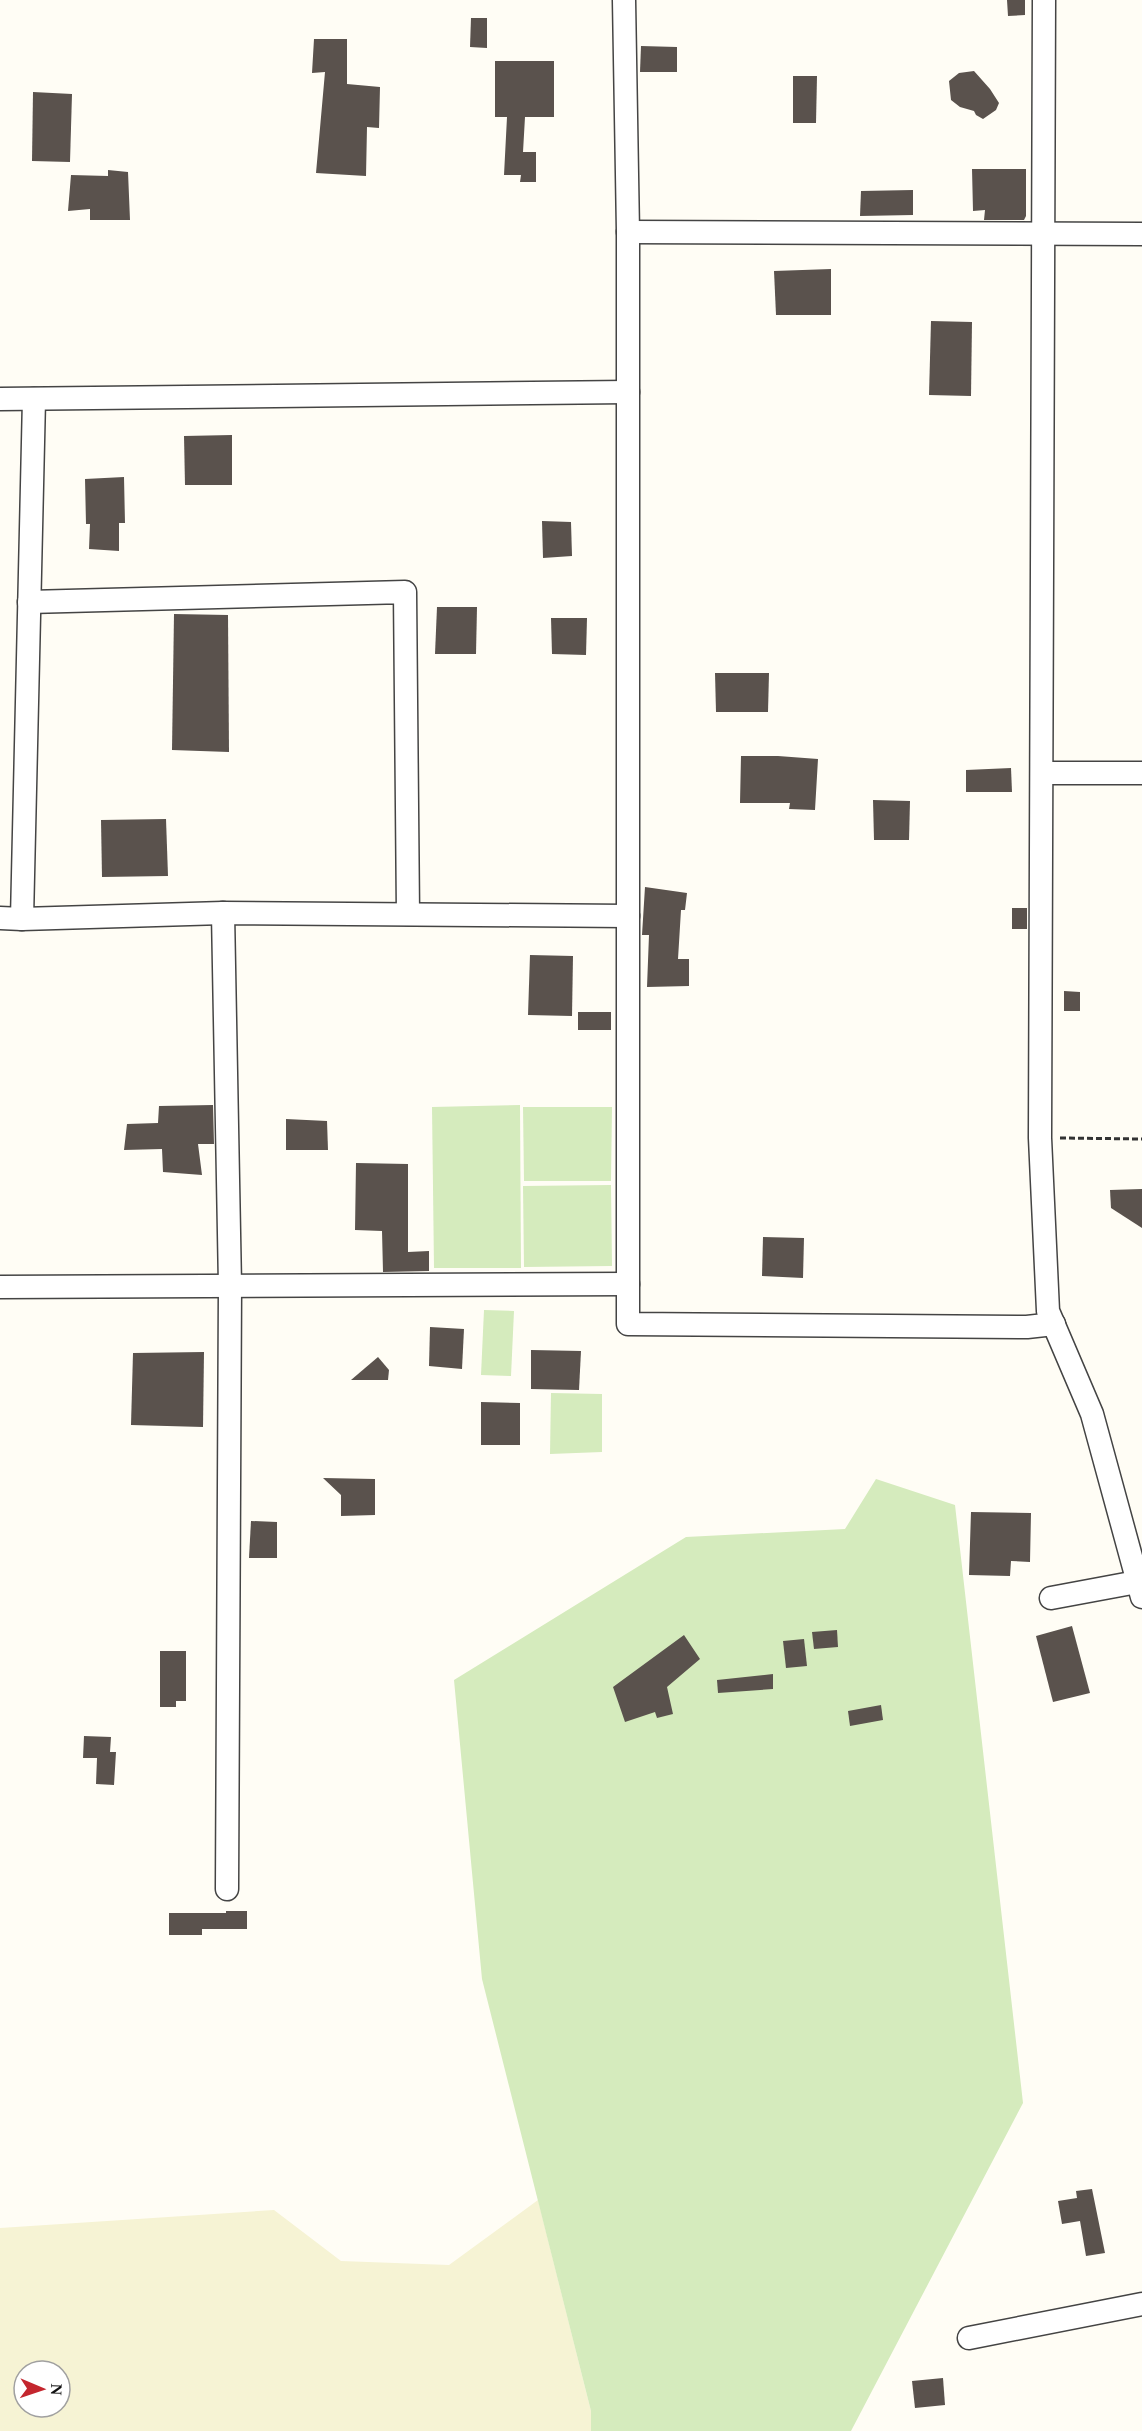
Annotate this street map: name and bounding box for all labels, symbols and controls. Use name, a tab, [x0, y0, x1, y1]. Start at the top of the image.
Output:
north arrow	[12, 2359, 72, 2419]
text: N	[48, 2383, 65, 2396]

